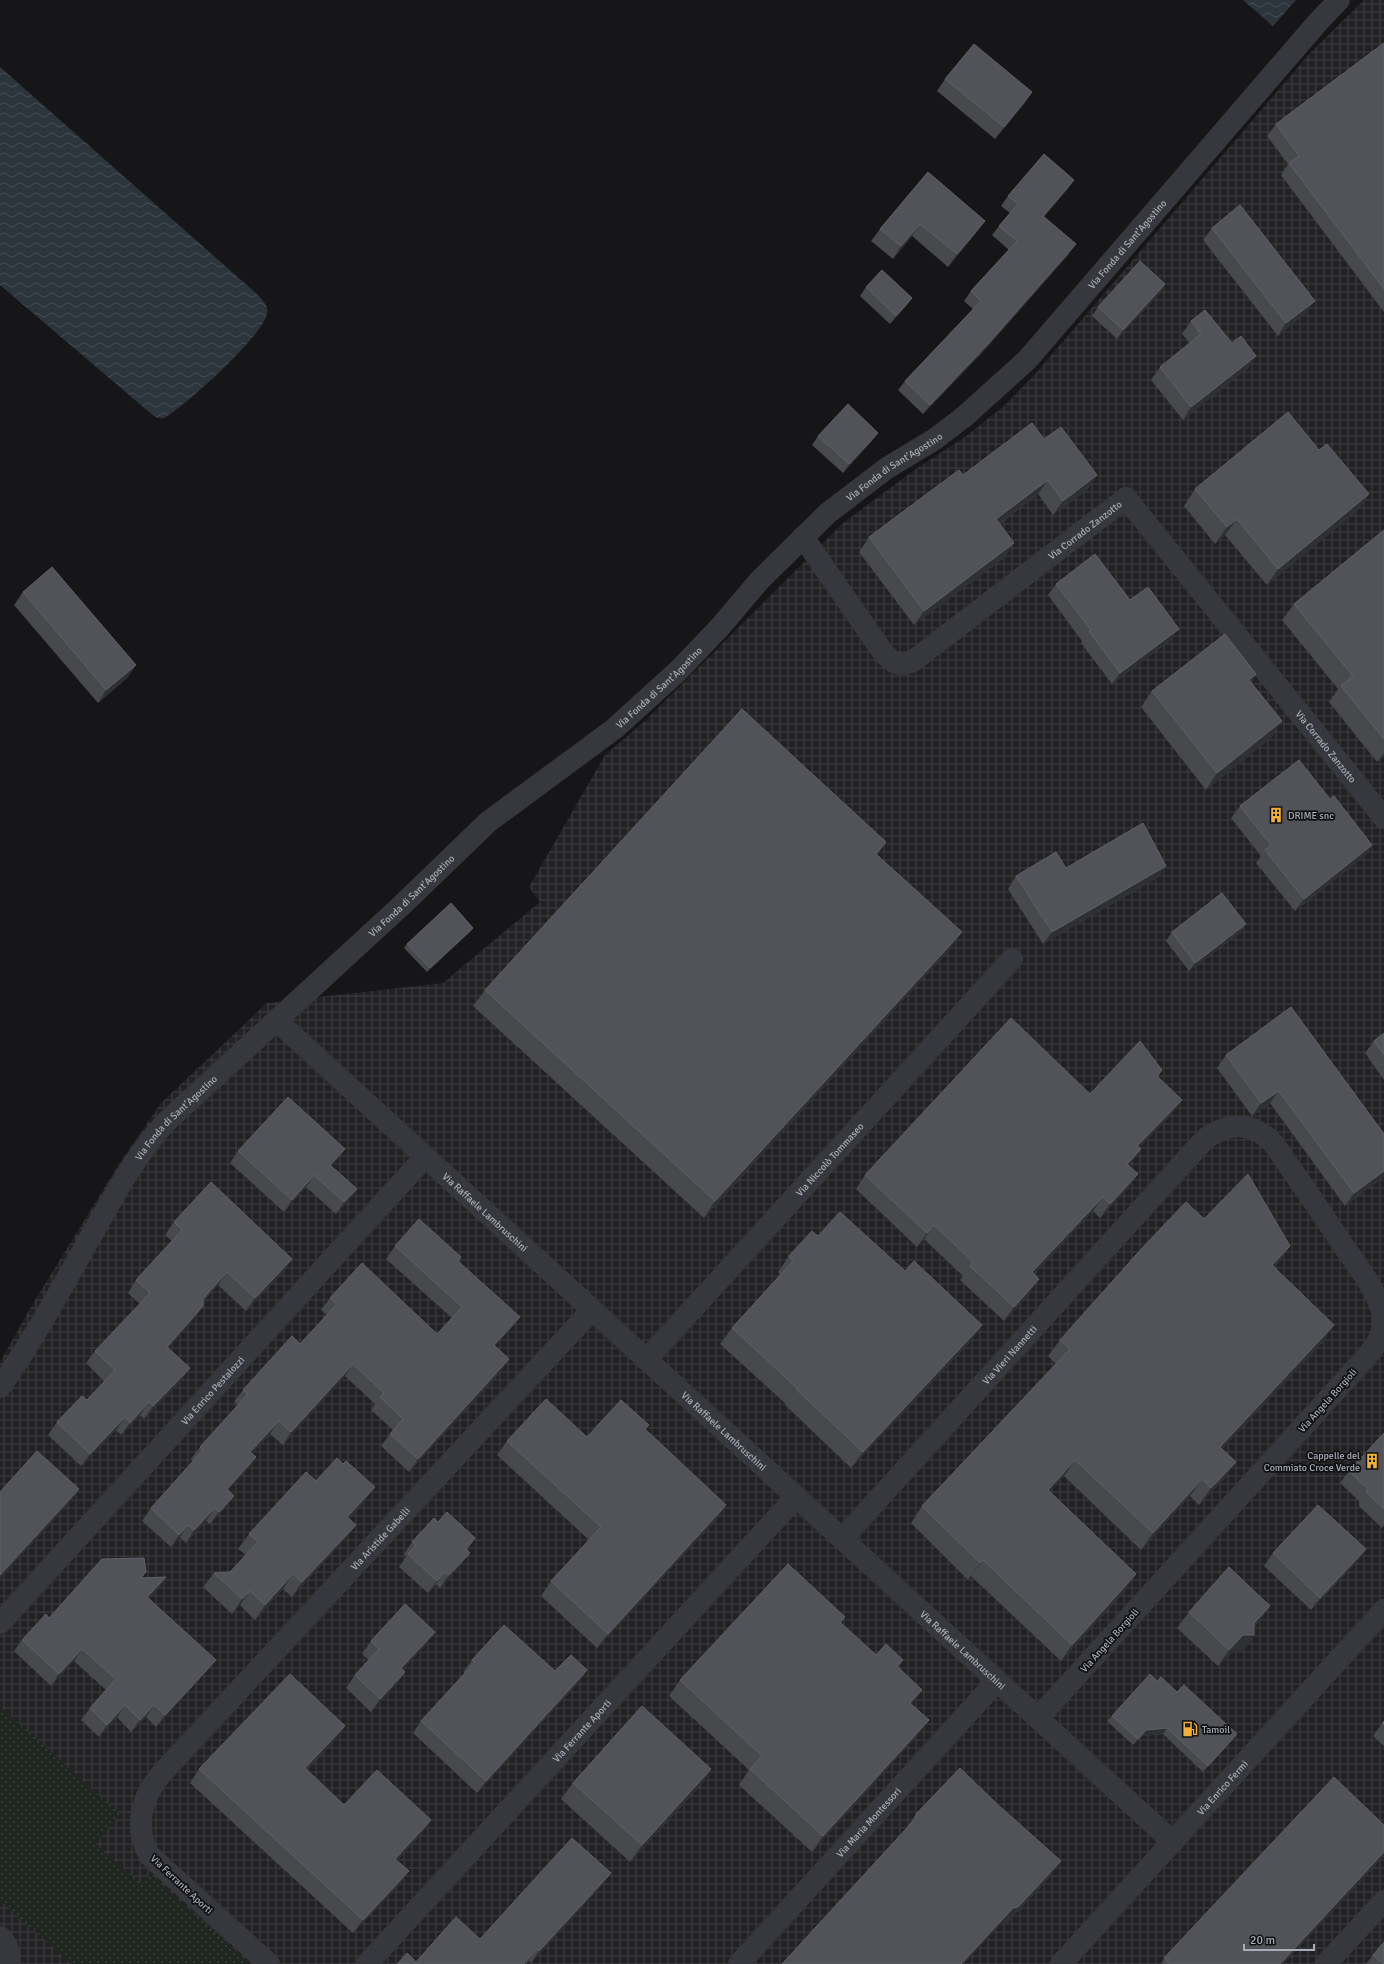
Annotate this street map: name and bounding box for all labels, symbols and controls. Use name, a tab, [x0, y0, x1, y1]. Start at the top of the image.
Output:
street label: Via Fonda di Sant'Agostino	[1086, 198, 1169, 292]
street label: Via Fonda di Sant'Agostino	[844, 431, 945, 504]
street label: Via Corrado Zanzotto	[1046, 498, 1124, 562]
street label: Via Fonda di Sant'Agostino	[614, 645, 705, 731]
street label: Via Corrado Zanzotto	[1293, 708, 1358, 786]
building icon: DRIME snc	[1267, 806, 1285, 824]
place label: DRIME snc	[1288, 810, 1334, 822]
street label: Via Fonda di Sant'Agostino	[367, 853, 457, 940]
street label: Via Fonda di Sant'Agostino	[133, 1073, 220, 1163]
street label: Via Niccolò Tommaseo	[794, 1121, 867, 1199]
street label: Via Raffaele Lambruschini	[440, 1171, 530, 1255]
street label: Via Vieri Nannetti	[980, 1323, 1040, 1387]
street label: Via Enrico Pestalozzi	[179, 1354, 247, 1428]
street label: Via Angela Borgioli	[1296, 1366, 1359, 1435]
street label: Via Raffaele Lambruschini	[678, 1389, 769, 1474]
place label: Cappelle del Commiato Croce Verde	[1264, 1450, 1360, 1474]
building icon: Cappelle del Commiato Croce Verde	[1363, 1452, 1381, 1470]
street label: Via Aristide Gabelli	[348, 1505, 413, 1573]
street label: Via Angela Borgioli	[1078, 1606, 1141, 1675]
street label: Via Raffaele Lambruschini	[917, 1608, 1008, 1692]
street label: Via Ferrante Aporti	[550, 1697, 614, 1765]
fuel station icon: Tamoil	[1181, 1720, 1199, 1738]
place label: Tamoil	[1202, 1724, 1230, 1736]
street label: Via Enrico Fermi	[1195, 1758, 1251, 1818]
street label: Via Maria Montessori	[834, 1785, 904, 1860]
street label: Via Ferrante Aporti	[148, 1853, 215, 1917]
scale bar	[1244, 1926, 1314, 1952]
text: 20 m	[1250, 1933, 1275, 1948]

